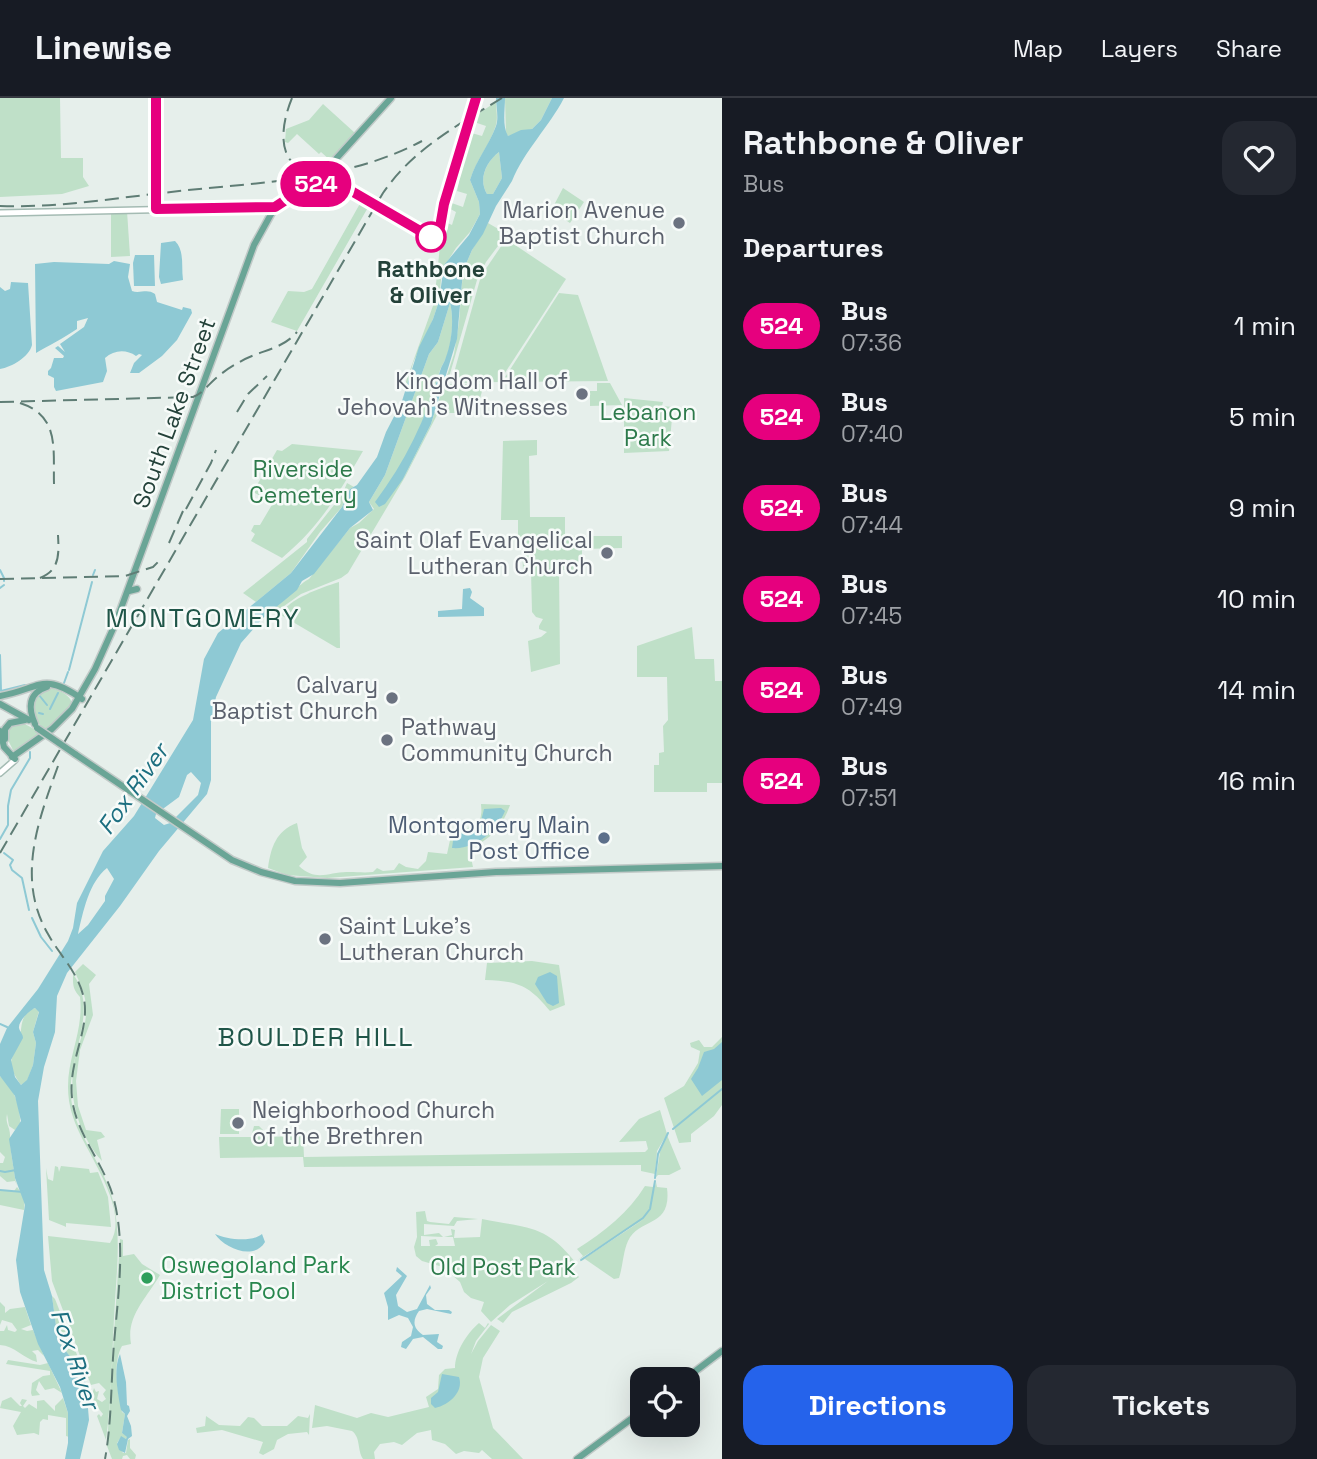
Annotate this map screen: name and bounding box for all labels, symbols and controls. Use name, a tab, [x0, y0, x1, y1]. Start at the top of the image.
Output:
text: Linewise	[35, 27, 172, 69]
text: Map	[1013, 33, 1063, 64]
text: Layers	[1101, 33, 1178, 64]
text: Share	[1216, 33, 1282, 64]
button: heart	[1222, 121, 1296, 195]
text: Rathbone & Oliver	[743, 122, 1024, 164]
line badge: 524	[276, 161, 356, 207]
text: 524	[294, 168, 338, 199]
text: Bus	[743, 169, 784, 199]
place label: Marion Avenue Baptist Church	[499, 195, 665, 251]
marker: Marion Avenue Baptist Church	[671, 215, 687, 231]
marker: Rathbone & Oliver	[416, 222, 446, 252]
text: Departures	[743, 231, 884, 265]
place label: Rathbone & Oliver	[377, 254, 485, 310]
text: Bus	[841, 294, 888, 328]
text: 1 min	[1234, 309, 1296, 343]
text: 524	[760, 310, 803, 341]
street label: South Lake Street	[126, 314, 222, 512]
text: 07:36	[841, 328, 902, 358]
place label: Kingdom Hall of Jehovah's Witnesses	[337, 366, 568, 422]
text: Bus	[841, 385, 888, 419]
marker: Kingdom Hall of Jehovah's Witnesses	[574, 386, 590, 402]
park label: Lebanon Park	[600, 397, 696, 453]
text: 5 min	[1229, 400, 1296, 434]
text: 524	[760, 401, 803, 432]
text: 07:40	[841, 419, 903, 449]
park label: Riverside Cemetery	[249, 454, 357, 510]
text: Bus	[841, 476, 888, 510]
text: 9 min	[1229, 491, 1296, 525]
text: 524	[760, 492, 803, 523]
text: 07:44	[841, 510, 903, 540]
place label: Saint Olaf Evangelical Lutheran Church	[356, 525, 593, 581]
marker: Saint Olaf Evangelical Lutheran Church	[599, 545, 615, 561]
text: Bus	[841, 567, 888, 601]
text: 10 min	[1217, 582, 1296, 616]
text: 524	[760, 583, 803, 614]
district label: MONTGOMERY	[105, 601, 301, 635]
text: 07:45	[841, 601, 902, 631]
text: Bus	[841, 658, 888, 692]
place label: Calvary Baptist Church	[212, 670, 378, 726]
text: 14 min	[1218, 673, 1296, 707]
text: 524	[760, 674, 803, 705]
marker: Calvary Baptist Church	[384, 690, 400, 706]
text: 07:49	[841, 692, 903, 722]
place label: Pathway Community Church	[401, 712, 613, 768]
marker: Pathway Community Church	[379, 732, 395, 748]
water label: Fox River	[90, 735, 177, 840]
text: Bus	[841, 749, 888, 783]
text: 16 min	[1218, 764, 1296, 798]
text: 524	[760, 765, 803, 796]
text: 07:51	[841, 783, 897, 813]
place label: Montgomery Main Post Office	[388, 810, 590, 866]
marker: Montgomery Main Post Office	[596, 830, 612, 846]
place label: Saint Luke's Lutheran Church	[339, 911, 524, 967]
marker: Saint Luke's Lutheran Church	[317, 931, 333, 947]
district label: BOULDER HILL	[218, 1020, 414, 1054]
place label: Neighborhood Church of the Brethren	[252, 1095, 495, 1151]
marker: Neighborhood Church of the Brethren	[230, 1115, 246, 1131]
place label: Oswegoland Park District Pool	[161, 1250, 351, 1306]
park label: Old Post Park	[430, 1252, 576, 1282]
marker: Oswegoland Park District Pool	[139, 1270, 155, 1286]
water label: Fox River	[44, 1305, 108, 1416]
button: Directions	[743, 1365, 1013, 1445]
button: Tickets	[1027, 1365, 1296, 1445]
map controls	[630, 1367, 700, 1437]
button: locate	[630, 1367, 700, 1437]

